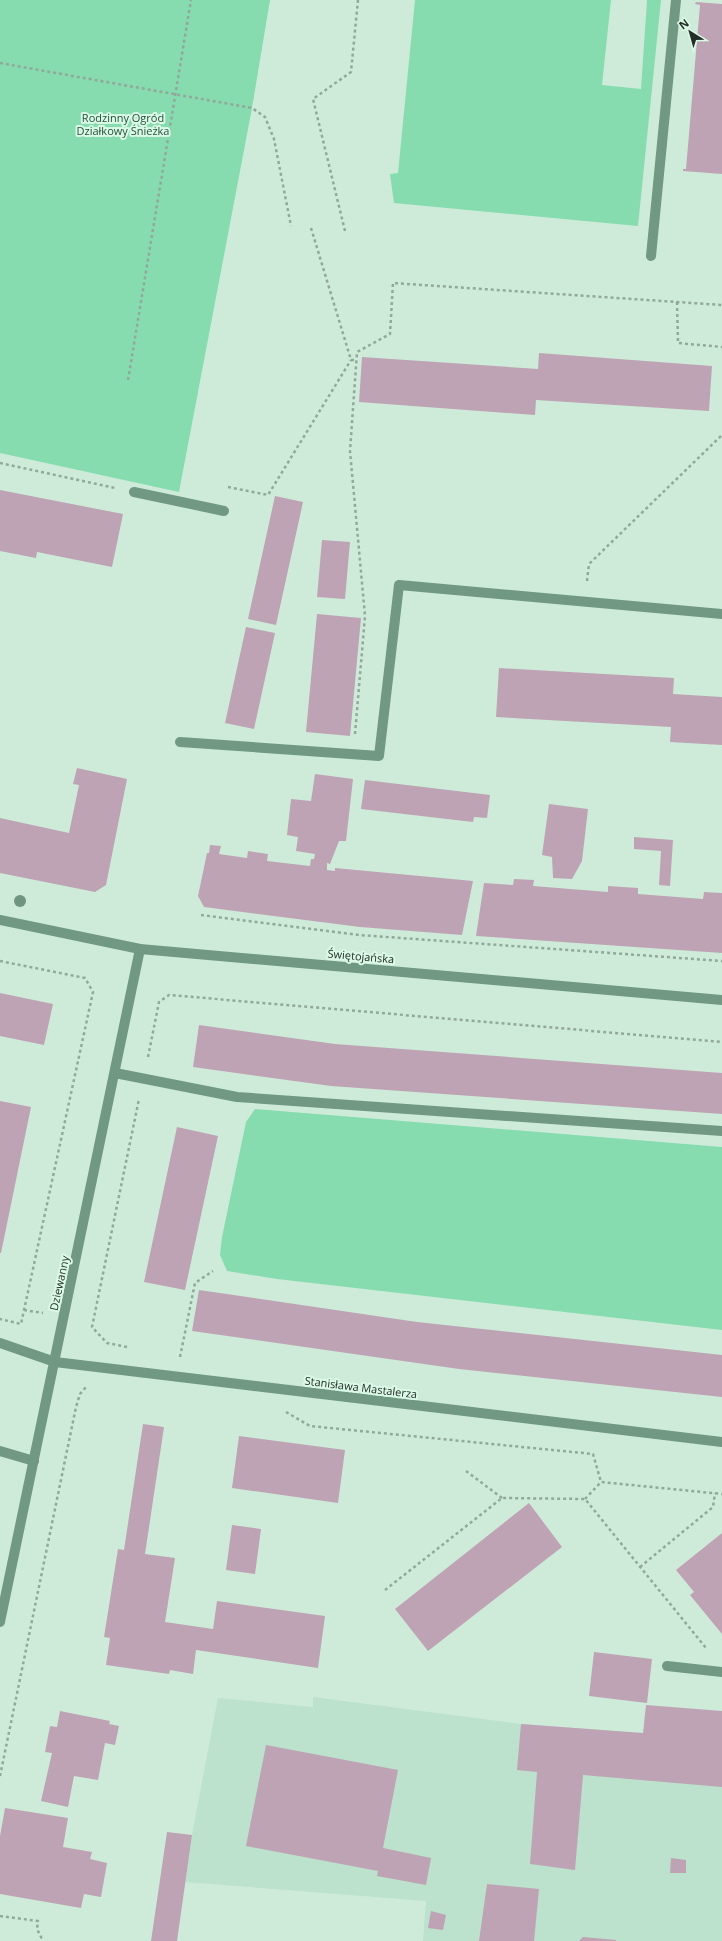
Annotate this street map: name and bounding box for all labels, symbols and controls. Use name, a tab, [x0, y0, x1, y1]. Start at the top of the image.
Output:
north arrow	[670, 12, 710, 52]
text: N	[676, 15, 692, 32]
park label: Rodzinny Ogród Działkowy Śnieżka	[77, 110, 169, 138]
street label: Świętojańska	[327, 946, 395, 966]
street label: Dziewanny	[46, 1254, 72, 1312]
street label: Stanisława Mastalerza	[304, 1373, 418, 1401]

